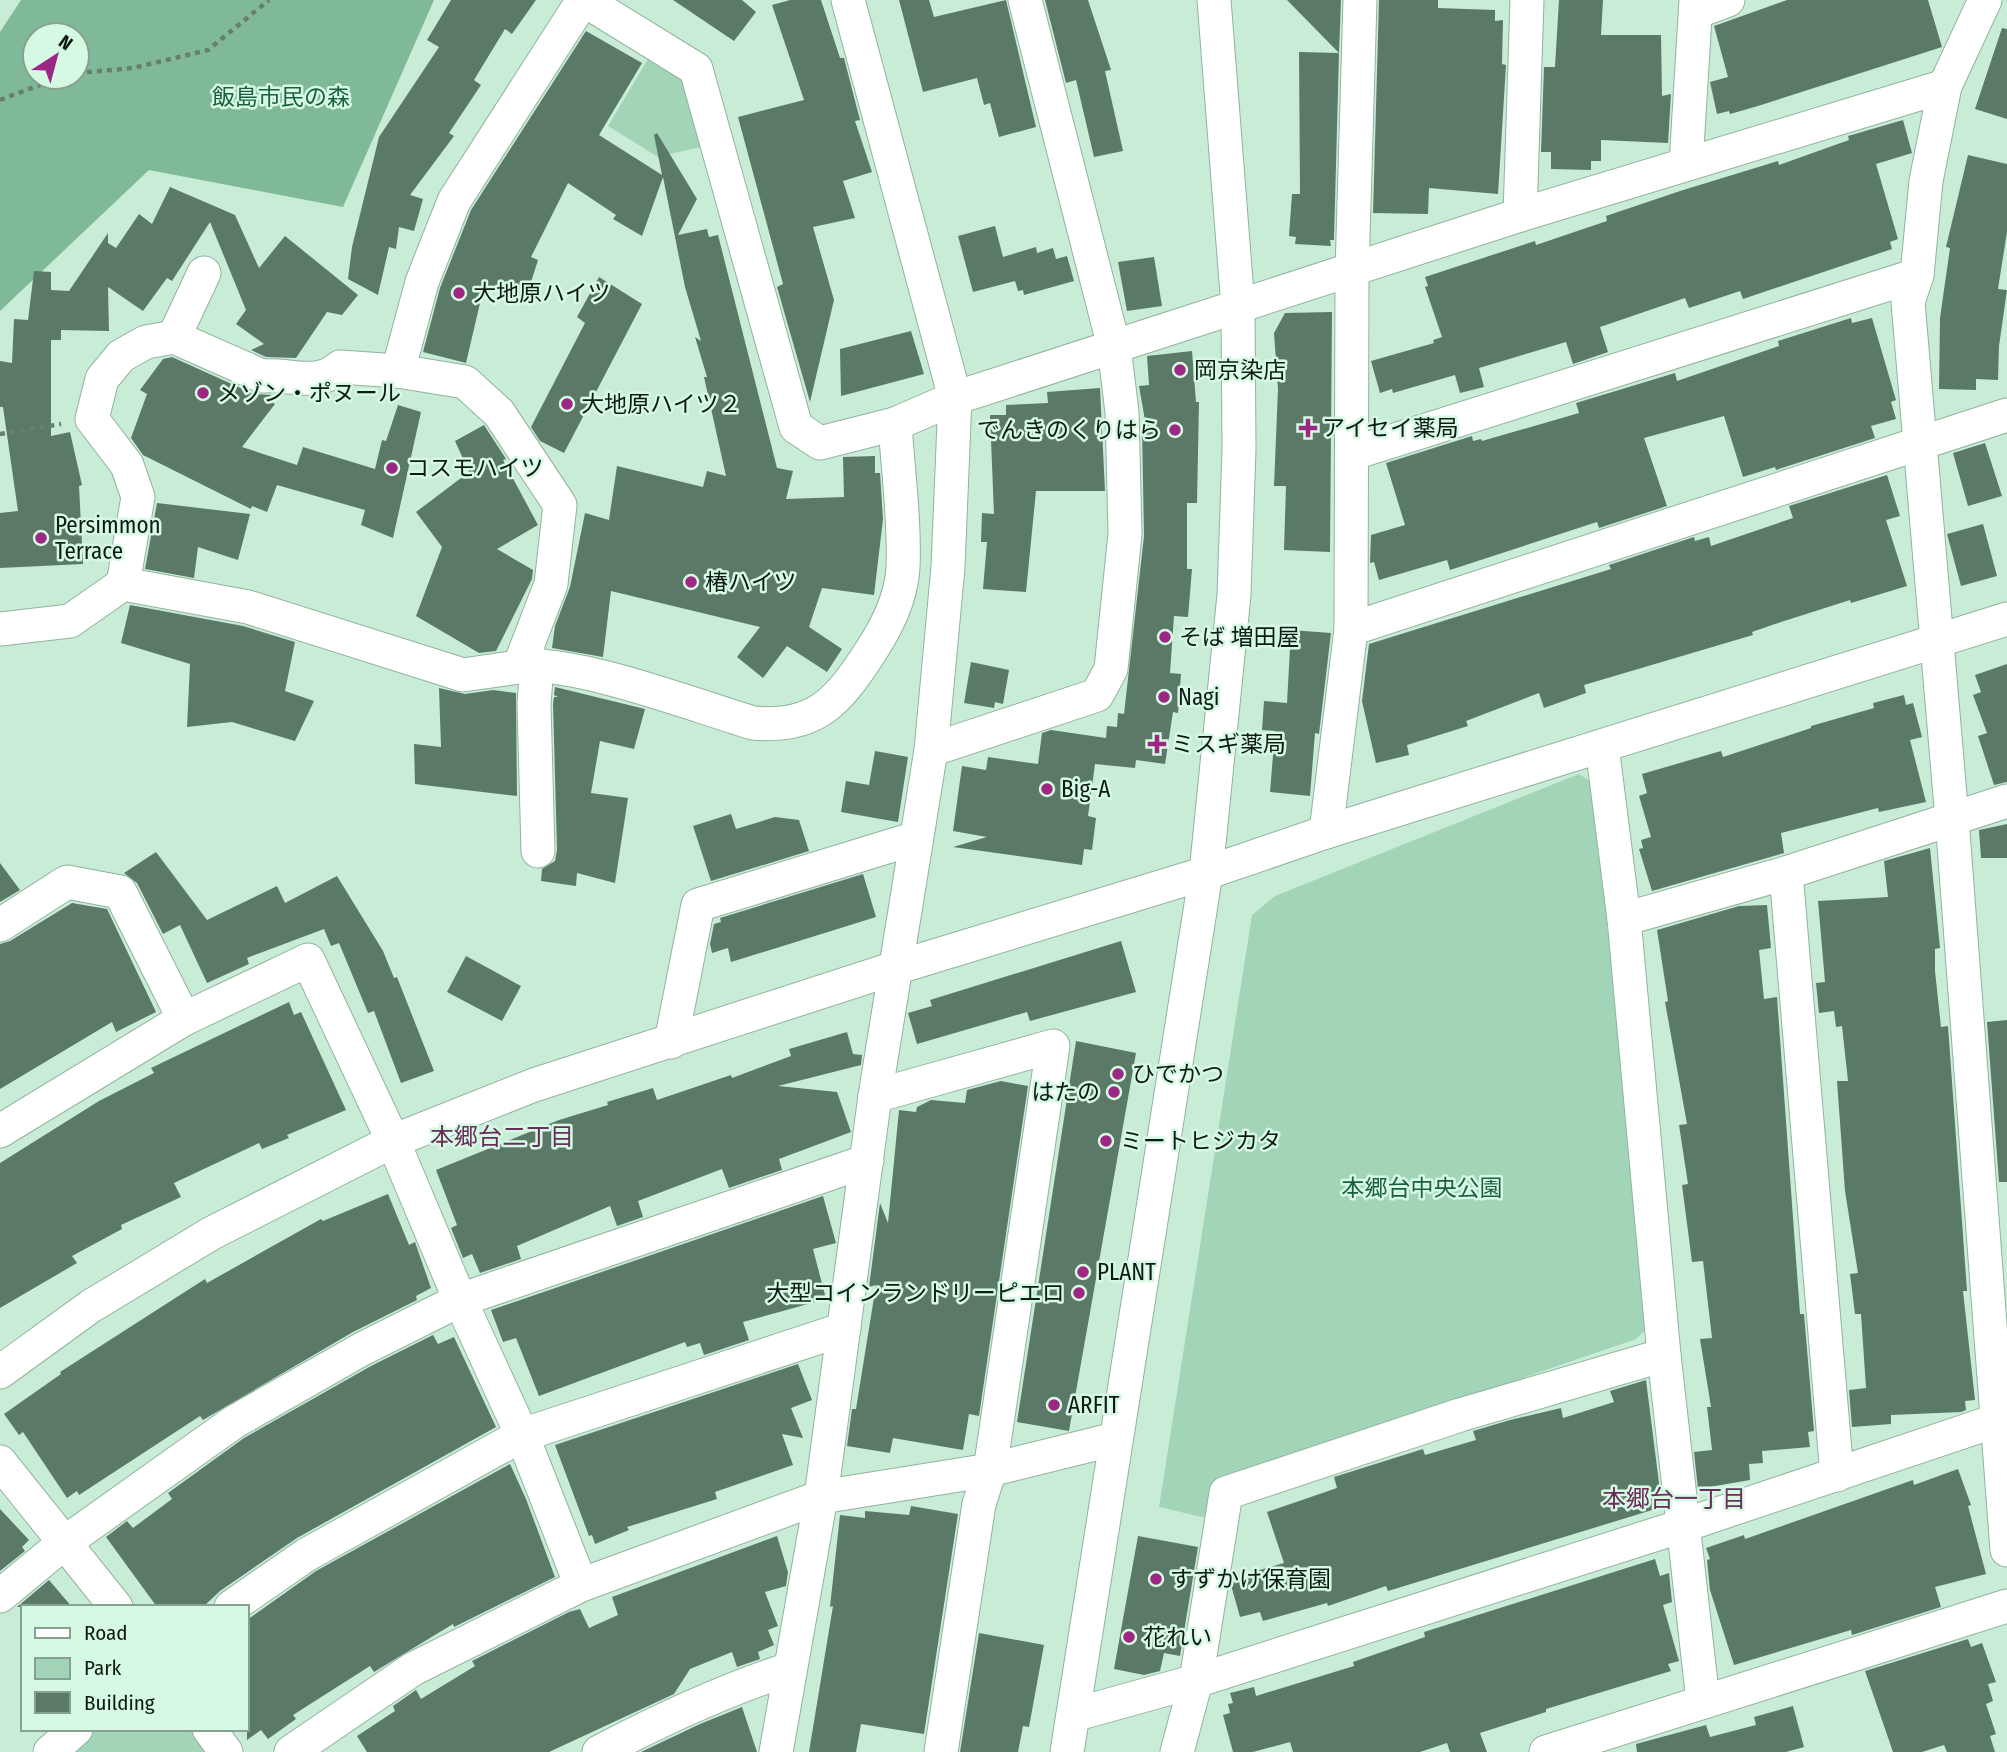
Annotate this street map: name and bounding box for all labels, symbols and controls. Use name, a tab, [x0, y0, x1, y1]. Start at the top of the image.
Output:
north arrow	[21, 21, 91, 91]
text: N	[54, 30, 77, 55]
park label: 飯島市民の森	[212, 83, 350, 111]
place label: 大地原ハイツ	[473, 279, 611, 307]
marker: 大地原ハイツ	[451, 285, 467, 301]
place label: 岡京染店	[1194, 356, 1286, 384]
marker: 岡京染店	[1172, 362, 1188, 378]
place label: メゾン・ポヌール	[217, 379, 401, 407]
marker: メゾン・ポヌール	[195, 385, 211, 401]
place label: 大地原ハイツ２	[581, 390, 742, 418]
marker: 大地原ハイツ２	[559, 396, 575, 412]
place label: アイセイ薬局	[1322, 414, 1459, 442]
place label: でんきのくりはら	[977, 416, 1161, 444]
marker: アイセイ薬局	[1300, 420, 1316, 436]
marker: でんきのくりはら	[1167, 422, 1183, 438]
place label: コスモハイツ	[406, 454, 544, 482]
marker: コスモハイツ	[384, 460, 400, 476]
place label: Persimmon Terrace	[55, 511, 161, 565]
marker: Persimmon Terrace	[33, 530, 49, 546]
place label: 椿ハイツ	[705, 568, 797, 596]
marker: 椿ハイツ	[683, 574, 699, 590]
place label: そば 増田屋	[1179, 623, 1299, 651]
marker: そば 増田屋	[1157, 629, 1173, 645]
place label: Nagi	[1178, 683, 1220, 711]
marker: Nagi	[1156, 689, 1172, 705]
place label: ミスギ薬局	[1171, 730, 1286, 758]
marker: ミスギ薬局	[1149, 736, 1165, 752]
place label: Big-A	[1061, 775, 1110, 803]
marker: Big-A	[1039, 781, 1055, 797]
place label: ひでかつ	[1132, 1060, 1224, 1088]
marker: ひでかつ	[1110, 1066, 1126, 1082]
place label: はたの	[1031, 1078, 1100, 1106]
marker: はたの	[1106, 1084, 1122, 1100]
district label: 本郷台二丁目	[430, 1123, 574, 1151]
place label: ミートヒジカタ	[1120, 1127, 1281, 1155]
marker: ミートヒジカタ	[1098, 1133, 1114, 1149]
park label: 本郷台中央公園	[1342, 1174, 1503, 1202]
place label: PLANT	[1097, 1258, 1156, 1286]
marker: PLANT	[1075, 1264, 1091, 1280]
place label: 大型コインランドリーピエロ	[766, 1279, 1065, 1307]
marker: 大型コインランドリーピエロ	[1071, 1285, 1087, 1301]
place label: ARFIT	[1068, 1391, 1120, 1419]
marker: ARFIT	[1046, 1397, 1062, 1413]
district label: 本郷台一丁目	[1602, 1485, 1746, 1513]
place label: すずかけ保育園	[1170, 1565, 1331, 1593]
marker: すずかけ保育園	[1148, 1571, 1164, 1587]
legend	[21, 1605, 248, 1731]
text: Road	[84, 1620, 128, 1646]
place label: 花れい	[1143, 1623, 1212, 1651]
marker: 花れい	[1121, 1629, 1137, 1645]
text: Park	[84, 1655, 122, 1681]
text: Building	[84, 1690, 155, 1716]

